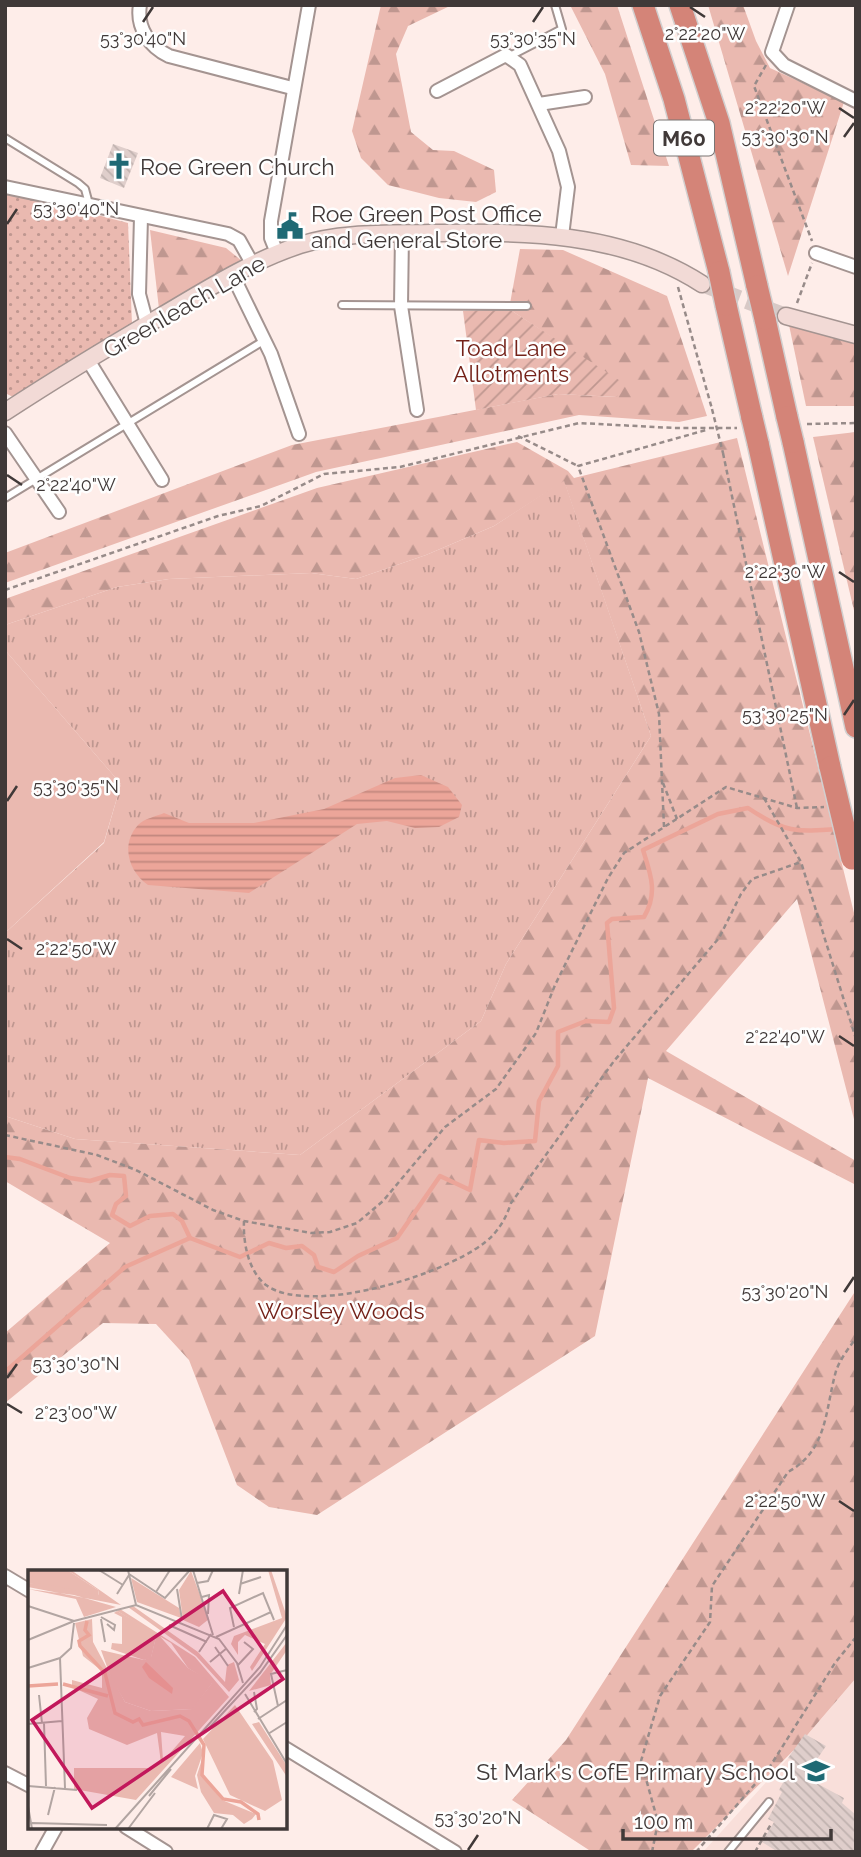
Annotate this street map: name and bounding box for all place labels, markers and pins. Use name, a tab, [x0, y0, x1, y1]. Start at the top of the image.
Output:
church icon: Roe Green Church	[104, 151, 134, 181]
place label: Roe Green Church	[140, 153, 335, 180]
place label: Roe Green Post Office and General Store	[311, 200, 542, 253]
public building icon: Roe Green Post Office and General Store	[275, 211, 305, 241]
school or university icon: St Mark's CofE Primary School	[801, 1756, 831, 1786]
place label: St Mark's CofE Primary School	[476, 1758, 796, 1785]

